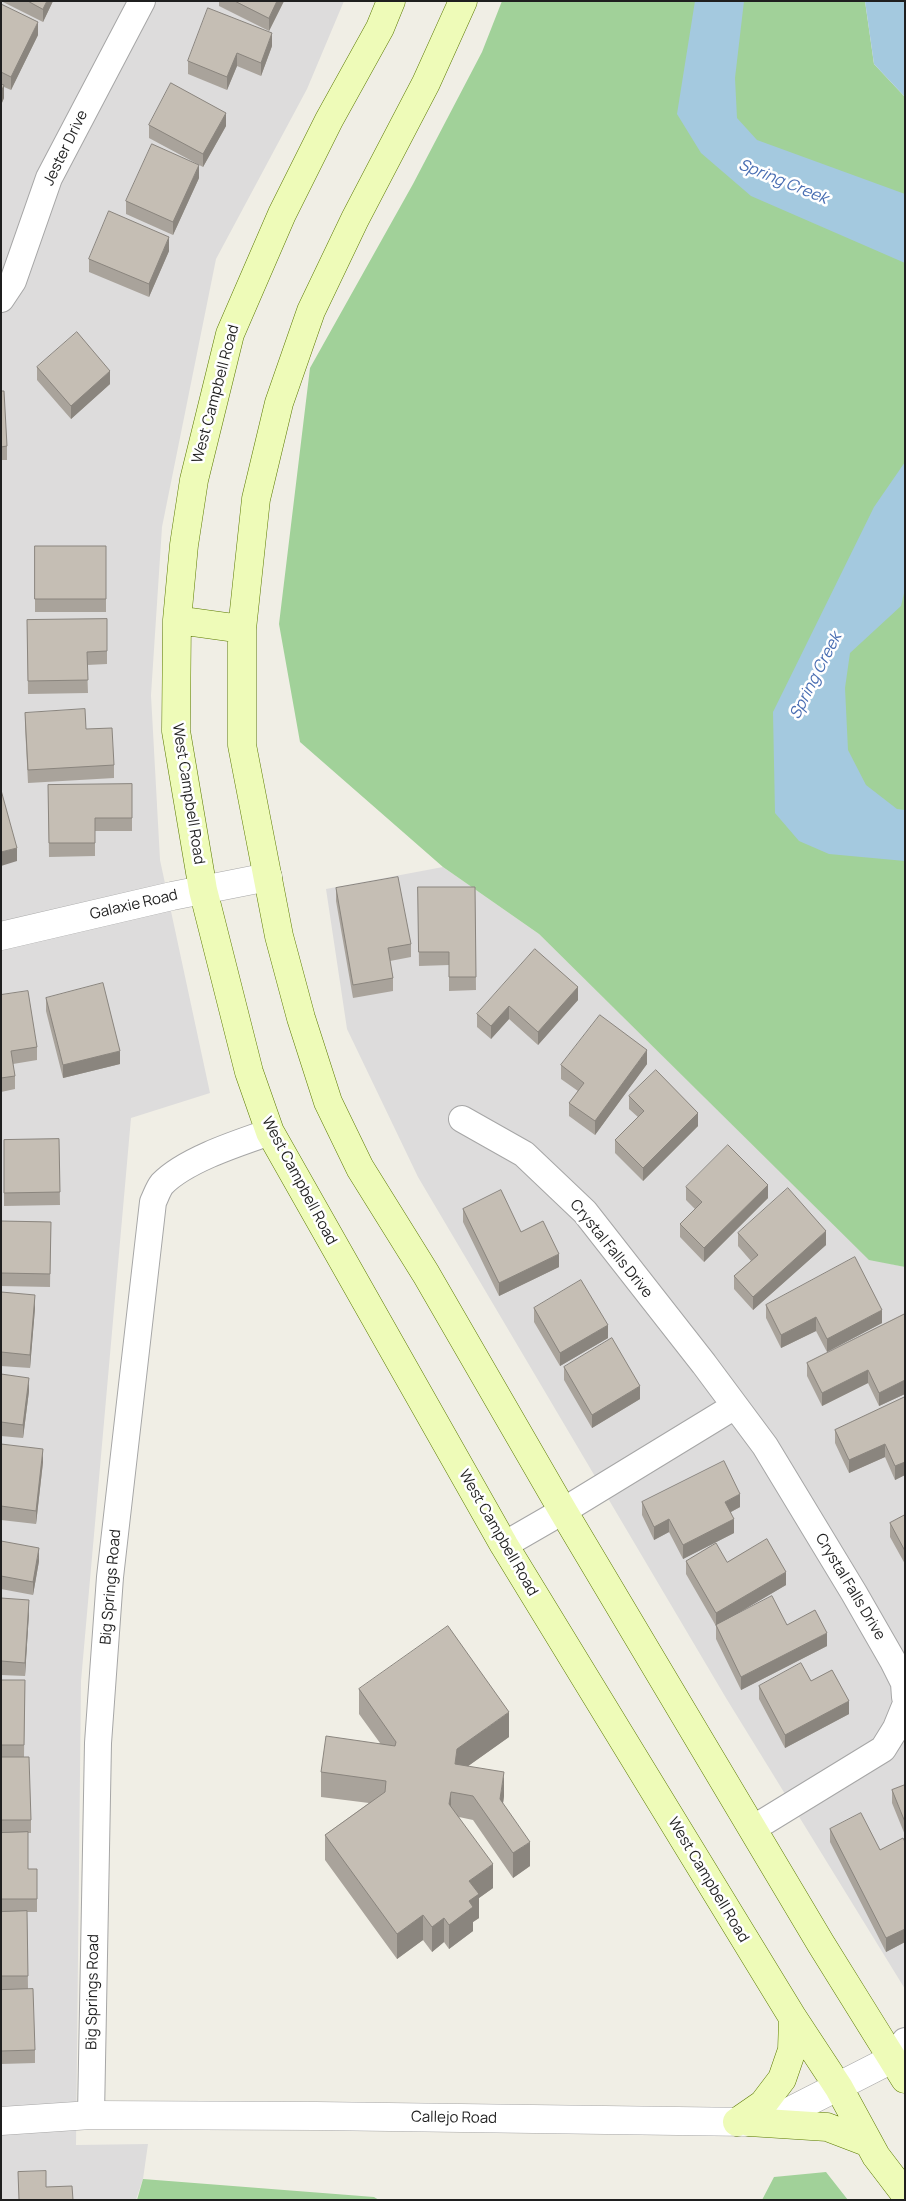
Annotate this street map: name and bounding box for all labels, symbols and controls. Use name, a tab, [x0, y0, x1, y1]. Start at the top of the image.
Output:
street label: Jester Drive	[40, 107, 92, 189]
water label: Spring Creek	[735, 155, 831, 209]
street label: West Campbell Road	[189, 323, 243, 465]
water label: Spring Creek	[786, 629, 846, 723]
street label: West Campbell Road	[168, 722, 208, 866]
street label: Galaxie Road	[88, 886, 180, 924]
street label: West Campbell Road	[258, 1114, 340, 1248]
street label: Crystal Falls Drive	[566, 1196, 656, 1302]
street label: West Campbell Road	[455, 1467, 541, 1599]
street label: Big Springs Road	[97, 1529, 125, 1645]
street label: Crystal Falls Drive	[811, 1530, 889, 1644]
street label: West Campbell Road	[664, 1814, 752, 1946]
street label: Big Springs Road	[83, 1934, 103, 2050]
street label: Callejo Road	[411, 2108, 497, 2128]

